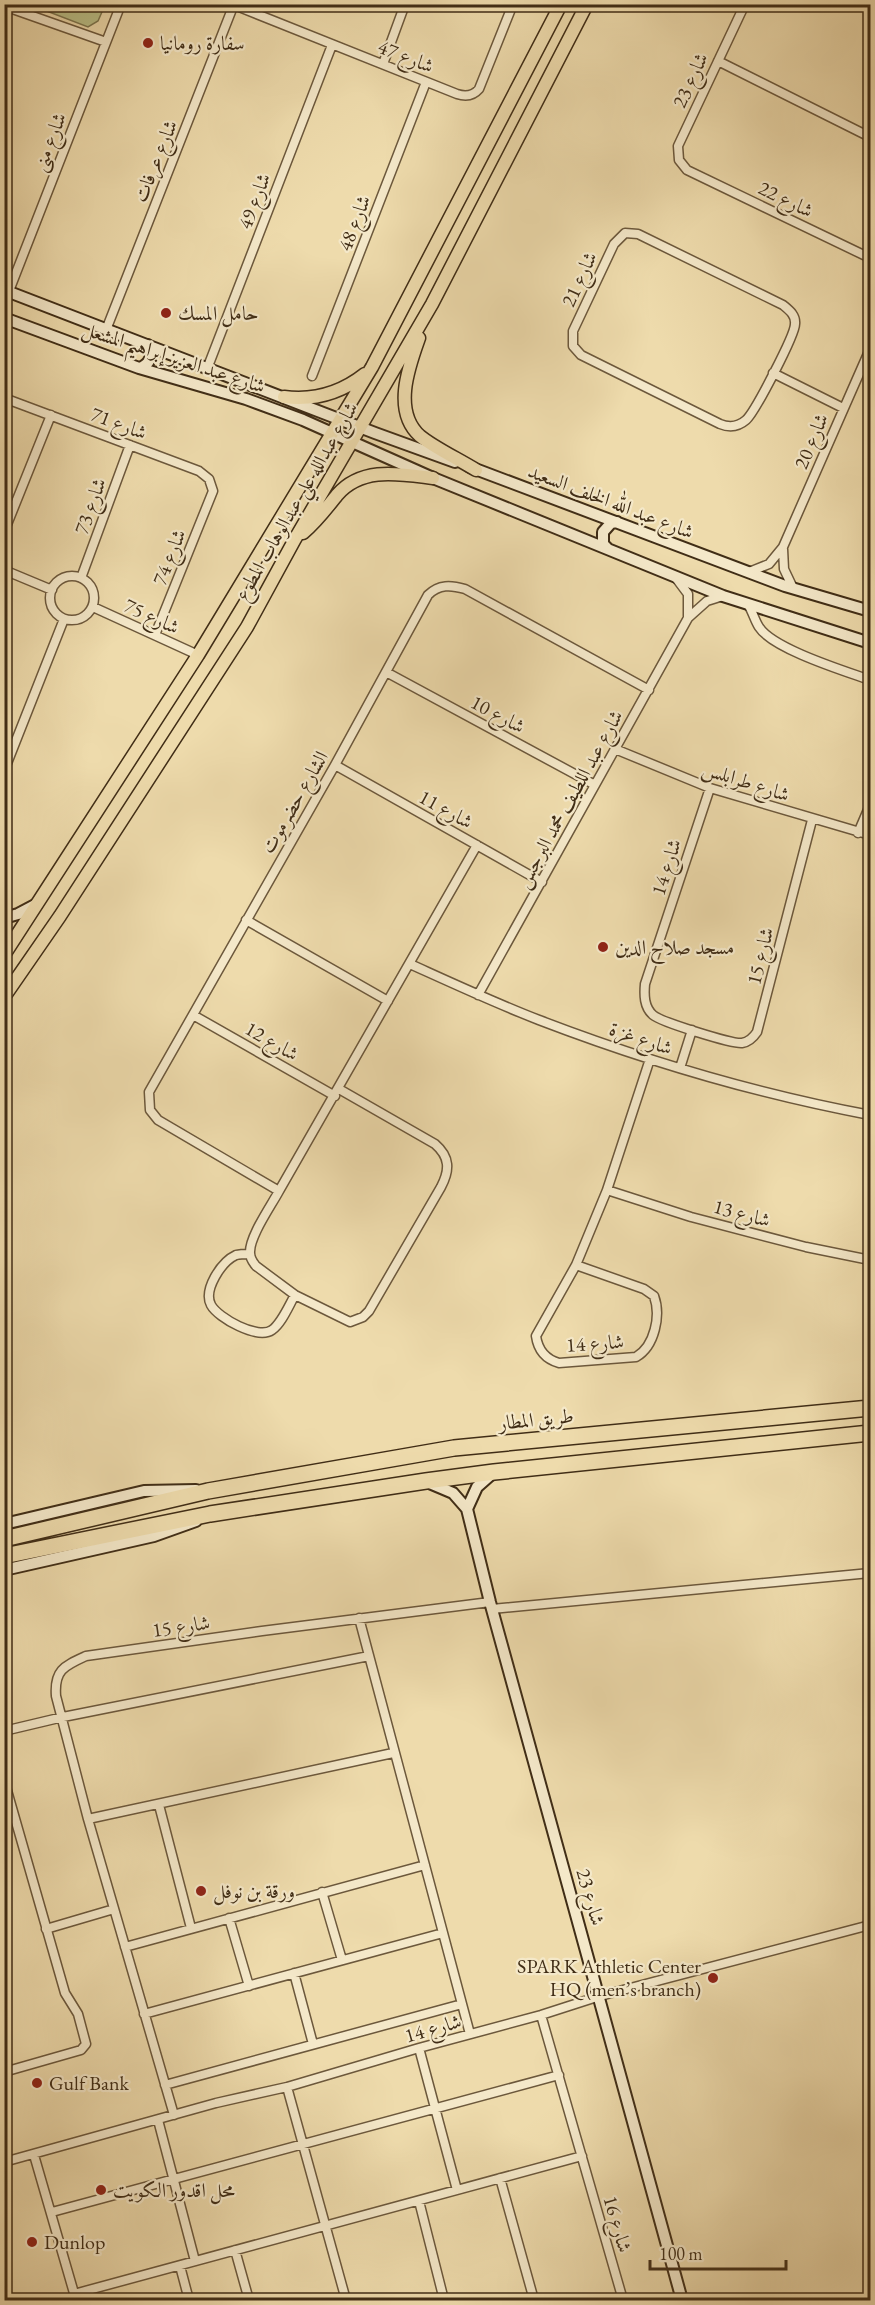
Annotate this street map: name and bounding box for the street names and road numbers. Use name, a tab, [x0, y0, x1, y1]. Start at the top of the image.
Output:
street label: شارع 47	[372, 33, 438, 84]
street label: شارع 23	[666, 48, 719, 114]
street label: شارع منى	[26, 109, 77, 177]
street label: شارع عرفات	[127, 116, 188, 208]
street label: شارع 49	[231, 169, 281, 234]
street label: شارع 22	[752, 175, 818, 228]
street label: شارع 48	[331, 191, 381, 256]
street label: شارع 21	[555, 247, 608, 313]
street label: شارع عبد العزيز إبراهيم المشعل	[77, 315, 269, 406]
street label: شارع عبدالله علي عبدالوهاب المطوع	[228, 397, 370, 609]
street label: شارع 71	[86, 400, 151, 450]
street label: شارع 20	[788, 409, 839, 475]
street label: شارع عبد الله الخلف السعيد	[523, 456, 698, 549]
street label: شارع 73	[68, 474, 117, 539]
street label: شارع 74	[146, 525, 197, 591]
street label: شارع 75	[118, 592, 184, 645]
street label: شارع 10	[464, 689, 530, 743]
street label: شارع عبد اللطيف محمد البرجس	[509, 705, 633, 895]
street label: الشارع حضرموت	[254, 746, 338, 860]
street label: شارع طرابلس	[697, 755, 793, 812]
street label: شارع 11	[412, 784, 478, 839]
street label: شارع 14	[645, 835, 692, 900]
street label: شارع 15	[740, 925, 784, 988]
street label: شارع 12	[238, 1015, 304, 1071]
street label: شارع غزة	[604, 1015, 676, 1066]
street label: شارع 13	[709, 1193, 773, 1238]
street label: شارع 14	[565, 1328, 625, 1363]
street label: طريق المطار	[495, 1402, 575, 1436]
street label: شارع 15	[151, 1609, 212, 1648]
street label: شارع 23	[566, 1866, 611, 1930]
street label: شارع 14	[402, 2008, 466, 2053]
street label: شارع 16	[593, 2193, 638, 2257]

